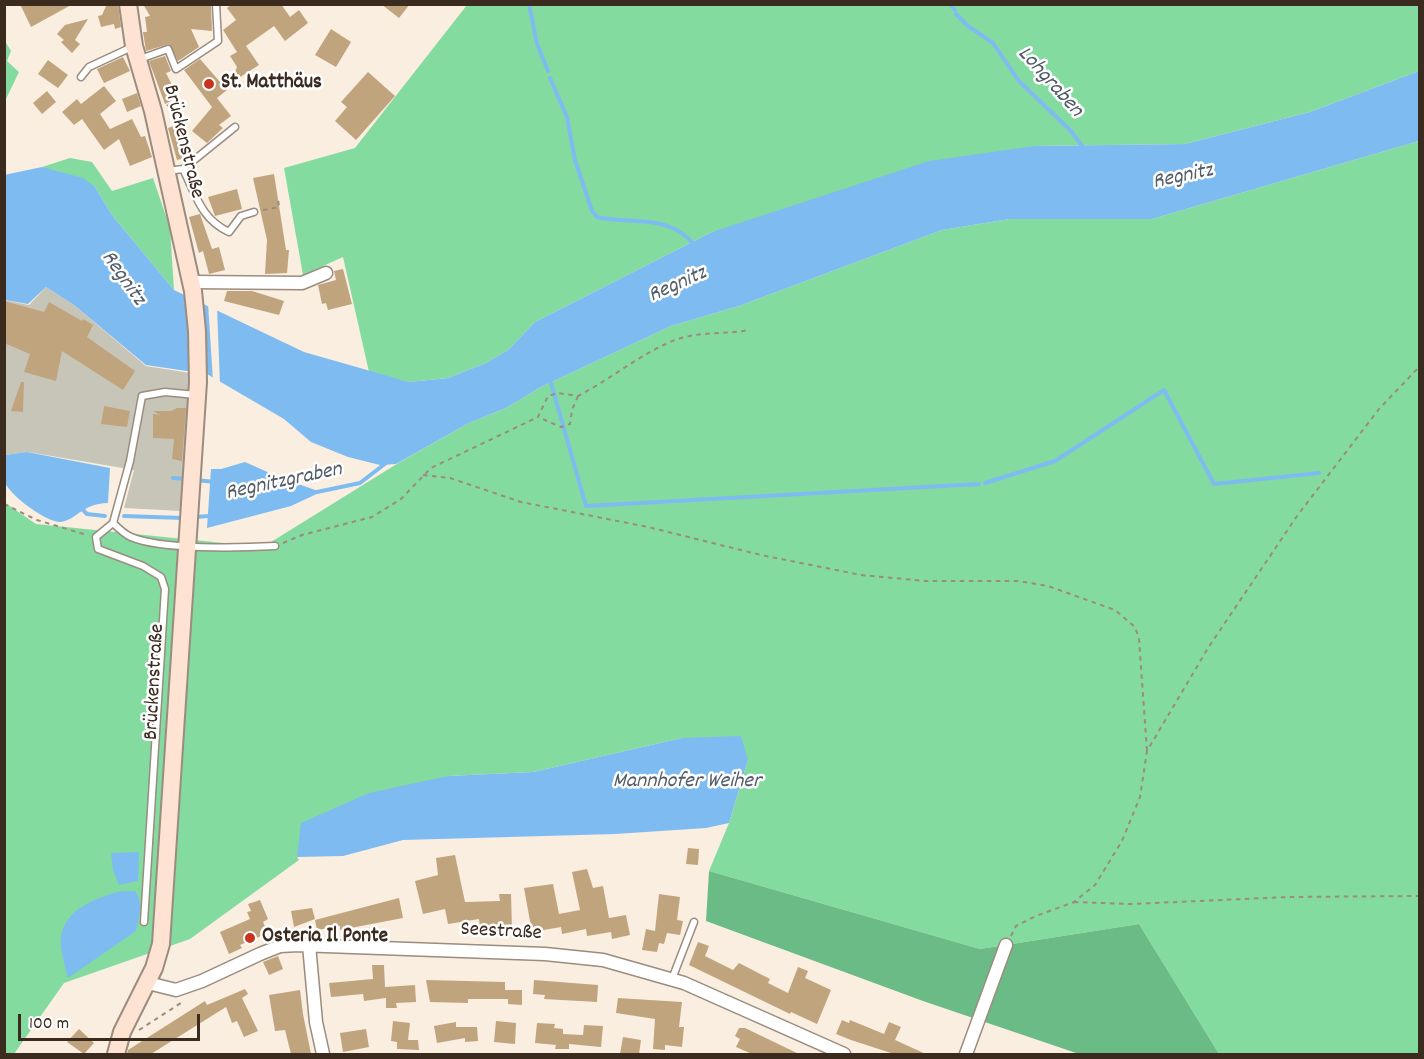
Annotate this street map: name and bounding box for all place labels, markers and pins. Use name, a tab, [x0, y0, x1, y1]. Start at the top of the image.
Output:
place label: St. Matthäus	[221, 71, 322, 97]
marker: St. Matthäus	[202, 77, 216, 91]
place label: Osteria Il Ponte	[262, 925, 388, 951]
marker: Osteria Il Ponte	[243, 931, 257, 945]

